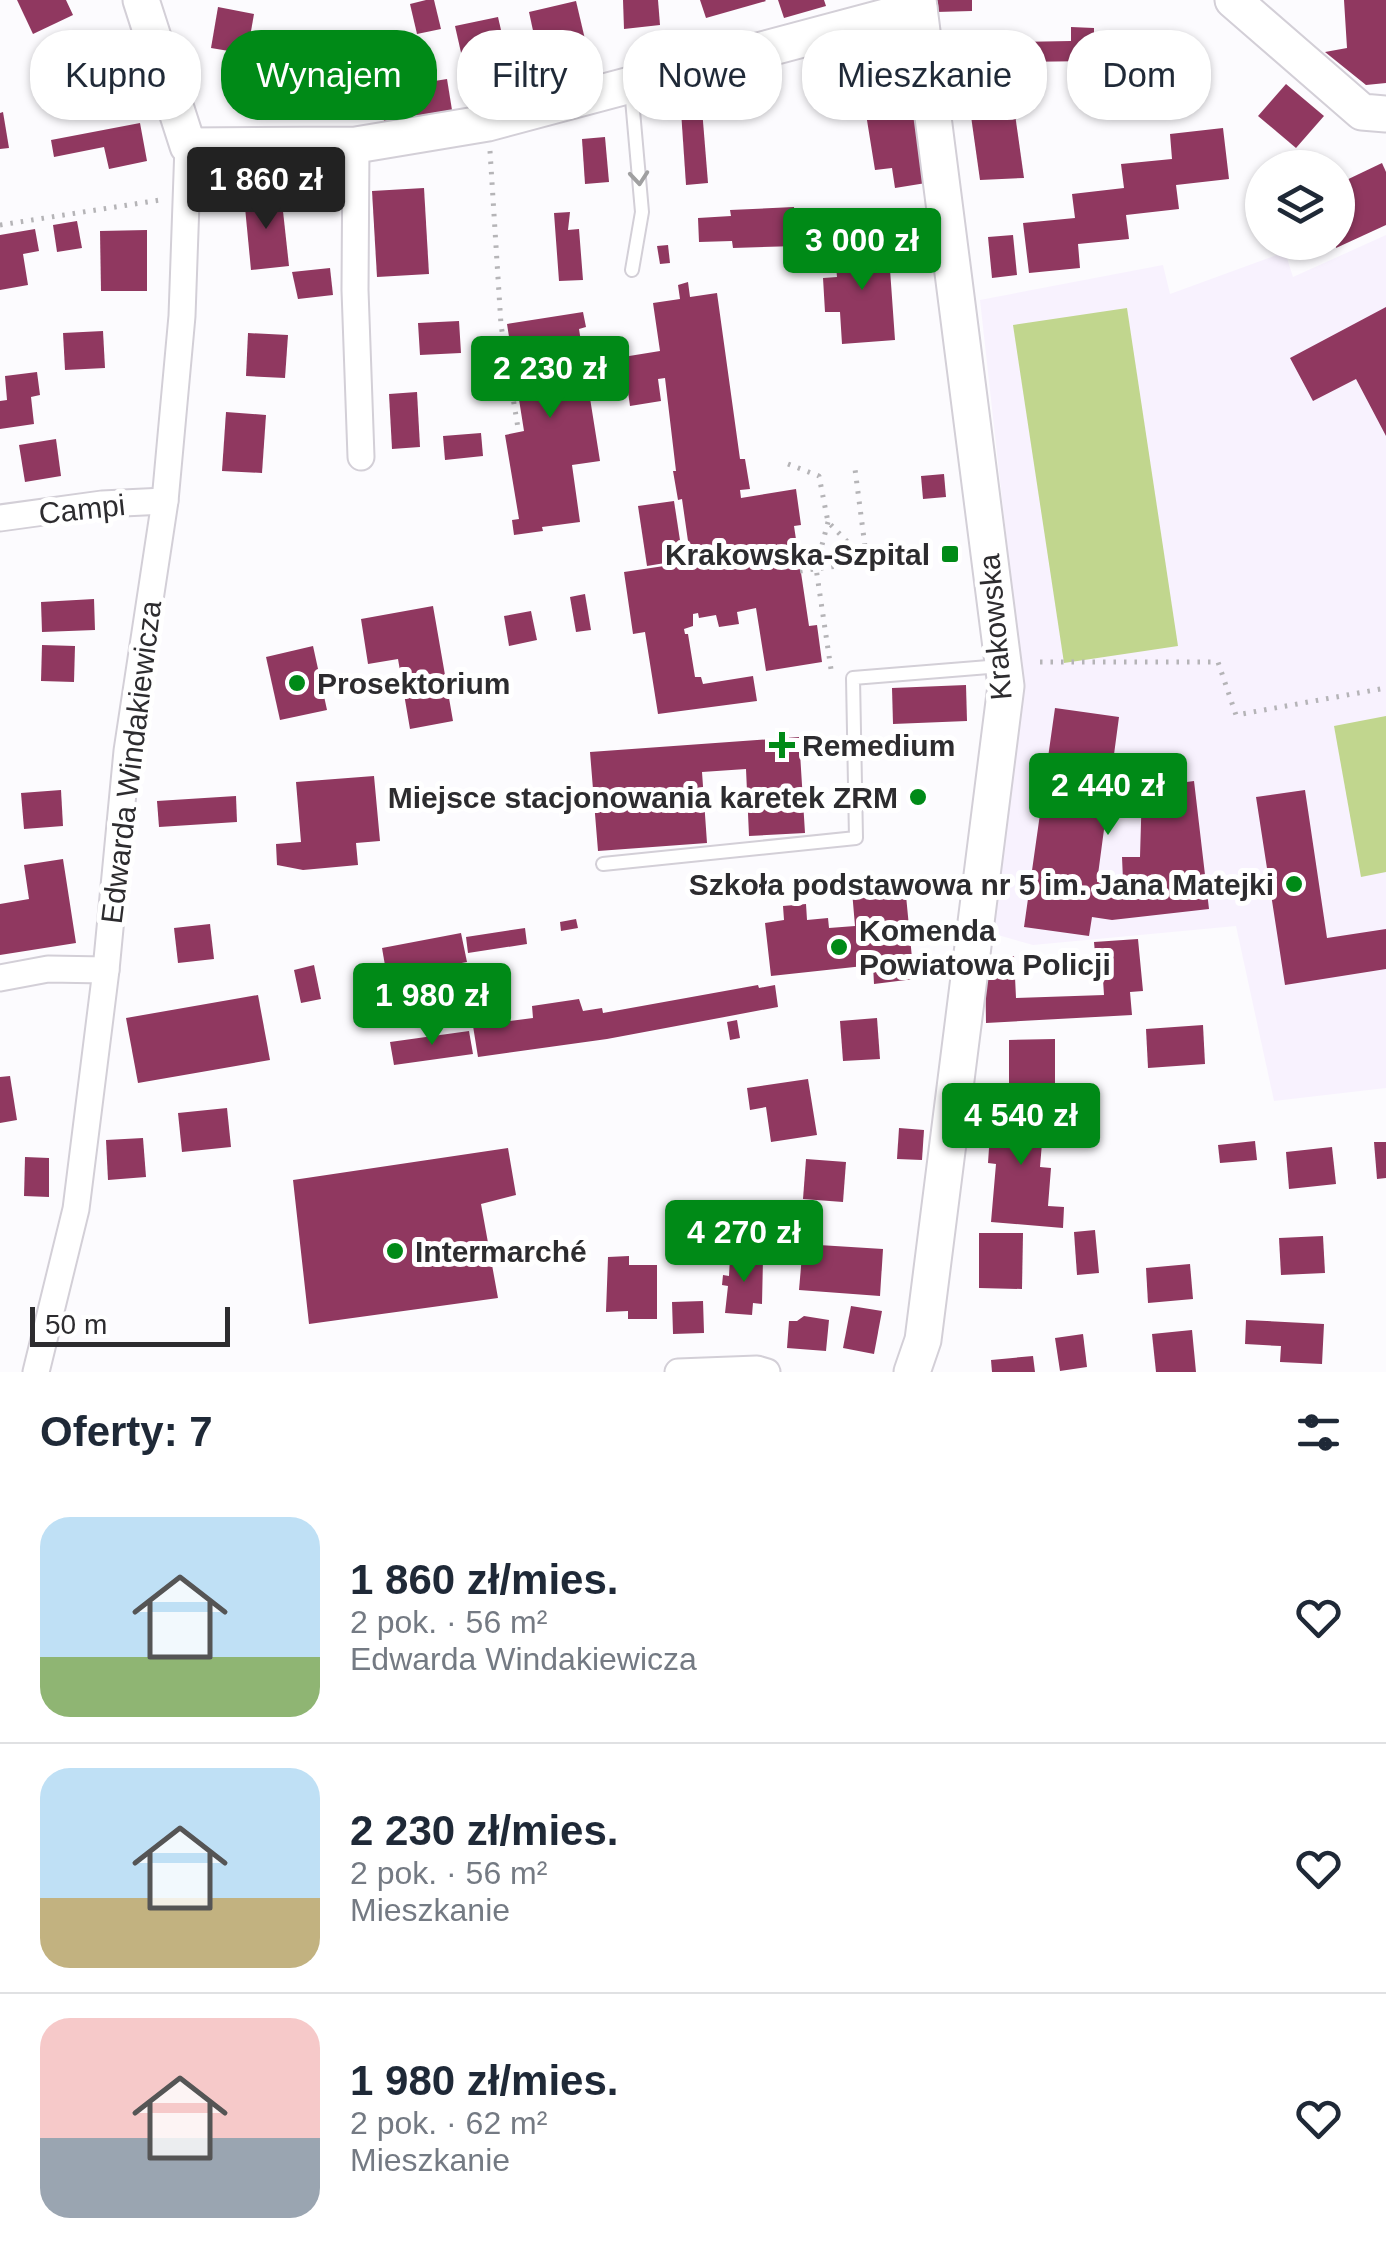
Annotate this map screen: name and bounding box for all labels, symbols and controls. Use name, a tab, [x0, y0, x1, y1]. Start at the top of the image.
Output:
chip: Kupno	[30, 30, 201, 120]
chip: Wynajem	[221, 30, 437, 120]
chip: Filtry	[457, 30, 603, 120]
chip: Nowe	[623, 30, 782, 120]
chip: Mieszkanie	[802, 30, 1047, 120]
chip: Dom	[1067, 30, 1211, 120]
pin: 1 860 zł	[163, 147, 369, 232]
map controls	[1245, 150, 1355, 260]
button: layers	[1245, 150, 1355, 260]
text: 1 860 zł	[209, 161, 323, 197]
one-way arrow	[628, 171, 650, 187]
pin: 3 000 zł	[759, 208, 965, 293]
text: 3 000 zł	[805, 222, 919, 258]
pin: 2 230 zł	[447, 336, 653, 421]
text: 2 230 zł	[493, 350, 607, 386]
street label: Campi	[37, 488, 127, 530]
place label: Krakowska-Szpital	[665, 538, 930, 571]
marker: Krakowska-Szpital	[939, 543, 961, 565]
street label: Krakowska	[972, 552, 1018, 702]
street label: Edwarda Windakiewicza	[95, 598, 167, 925]
place label: Prosektorium	[317, 667, 510, 700]
marker: Prosektorium	[286, 672, 308, 694]
place label: Remedium	[802, 729, 955, 762]
marker: Remedium	[771, 734, 793, 756]
pin: 2 440 zł	[1005, 753, 1211, 838]
text: 2 440 zł	[1051, 767, 1165, 803]
place label: Miejsce stacjonowania karetek ZRM	[388, 781, 898, 814]
marker: Miejsce stacjonowania karetek ZRM	[907, 786, 929, 808]
place label: Szkoła podstawowa nr 5 im. Jana Matejki	[689, 868, 1274, 901]
marker: Szkoła podstawowa nr 5 im. Jana Matejki	[1283, 873, 1305, 895]
place label: Komenda Powiatowa Policji	[859, 914, 1111, 981]
marker: Komenda Powiatowa Policji	[828, 936, 850, 958]
pin: 1 980 zł	[329, 963, 535, 1048]
text: 1 980 zł	[375, 977, 489, 1013]
pin: 4 540 zł	[918, 1083, 1124, 1168]
text: 4 540 zł	[964, 1097, 1078, 1133]
pin: 4 270 zł	[641, 1200, 847, 1285]
text: 4 270 zł	[687, 1214, 801, 1250]
place label: Intermarché	[415, 1235, 587, 1268]
marker: Intermarché	[384, 1240, 406, 1262]
scale bar	[30, 1302, 230, 1346]
text: 50 m	[45, 1309, 107, 1340]
icon: filters	[1291, 1405, 1346, 1460]
text: Oferty: 7	[40, 1408, 213, 1455]
text: 1 860 zł/mies.	[350, 1556, 619, 1603]
icon: home	[120, 1557, 240, 1677]
icon: heart	[1291, 1590, 1346, 1645]
text: 2 pok. · 56 m²	[350, 1604, 547, 1640]
text: Edwarda Windakiewicza	[350, 1641, 697, 1677]
text: 2 230 zł/mies.	[350, 1807, 619, 1854]
icon: home	[120, 1808, 240, 1928]
icon: heart	[1291, 1841, 1346, 1896]
text: 2 pok. · 56 m²	[350, 1855, 547, 1891]
text: Mieszkanie	[350, 1892, 510, 1928]
text: 1 980 zł/mies.	[350, 2057, 619, 2104]
icon: home	[120, 2058, 240, 2178]
icon: heart	[1291, 2091, 1346, 2146]
text: 2 pok. · 62 m²	[350, 2105, 547, 2141]
text: Mieszkanie	[350, 2142, 510, 2178]

